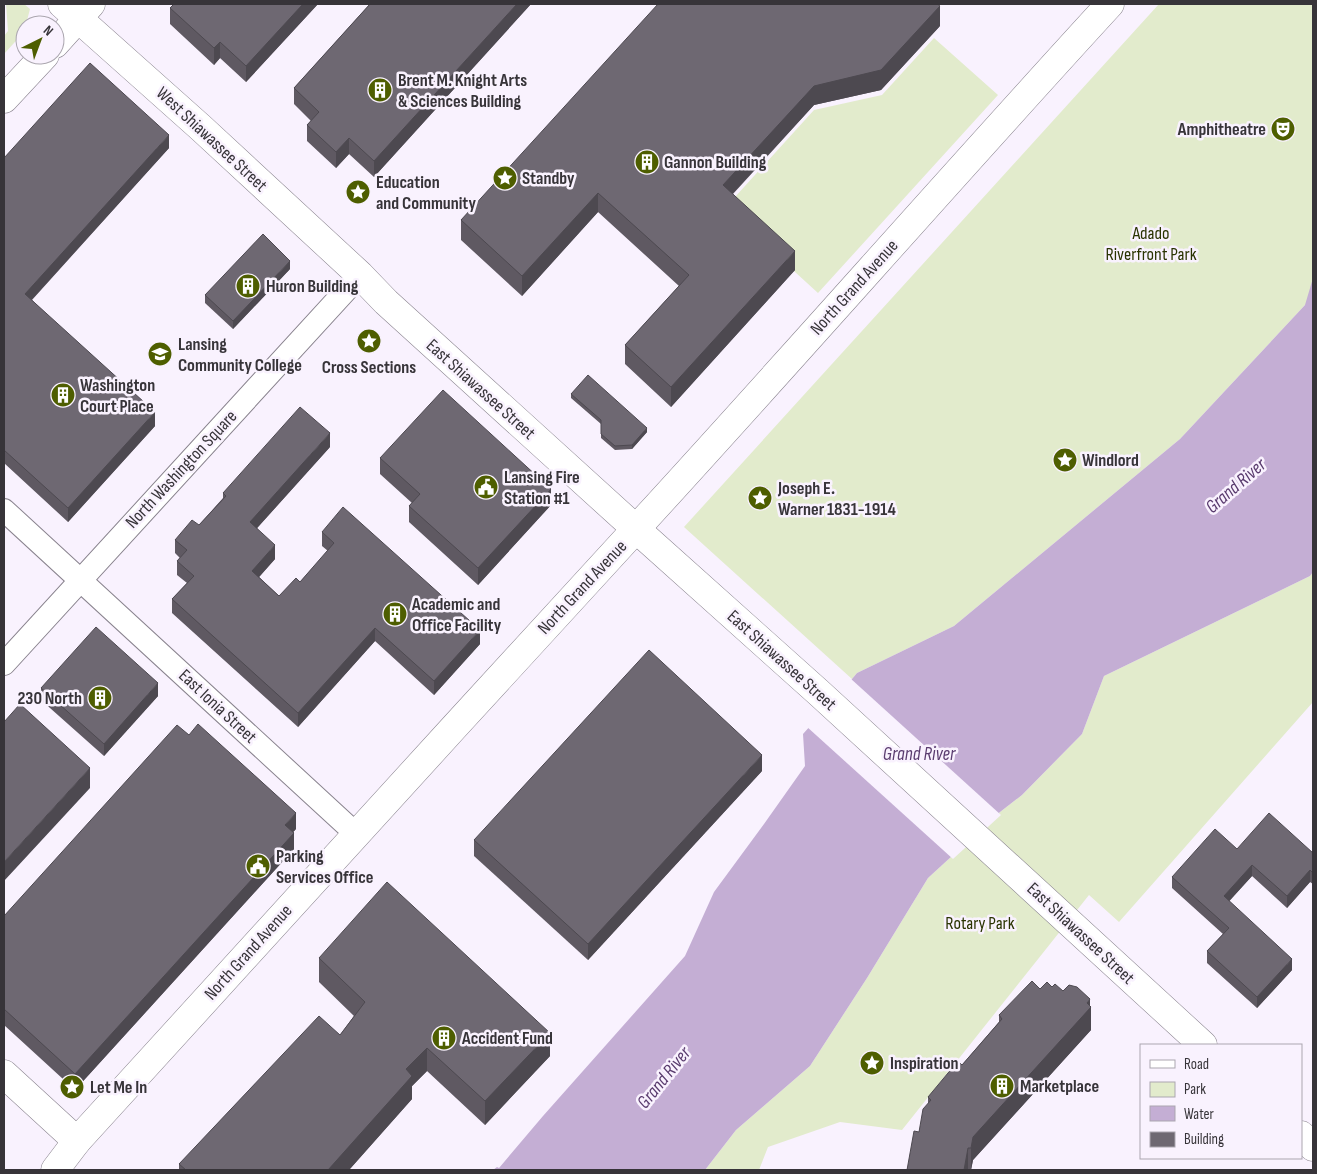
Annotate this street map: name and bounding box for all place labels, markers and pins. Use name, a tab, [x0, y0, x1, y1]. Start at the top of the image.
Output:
place label: Brent M. Knight Arts & Sciences Building	[398, 70, 527, 112]
building icon: Brent M. Knight Arts & Sciences Building	[367, 77, 393, 103]
theatre icon: Amphitheatre	[1270, 116, 1296, 142]
place label: Amphitheatre	[1177, 119, 1266, 140]
building icon: Gannon Building	[634, 149, 660, 175]
place label: Gannon Building	[664, 152, 767, 173]
place icon: Standby	[492, 165, 518, 191]
place label: Standby	[522, 168, 575, 189]
place label: Education and Community	[376, 172, 476, 214]
place icon: Education and Community	[345, 179, 371, 205]
building icon: Huron Building	[235, 273, 261, 299]
place label: Huron Building	[266, 276, 359, 297]
place icon: Cross Sections	[356, 328, 382, 354]
place label: Lansing Community College	[178, 334, 302, 376]
school or university icon: Lansing Community College	[147, 341, 173, 367]
place label: Cross Sections	[322, 357, 416, 378]
place label: Washington Court Place	[80, 375, 155, 417]
building icon: Washington Court Place	[50, 382, 76, 408]
place icon: Windlord	[1052, 447, 1078, 473]
place label: Windlord	[1082, 450, 1139, 471]
place label: Lansing Fire Station #1	[504, 467, 580, 509]
public building icon: Lansing Fire Station #1	[473, 474, 499, 500]
place label: Joseph E. Warner 1831-1914	[777, 478, 896, 520]
place icon: Joseph E. Warner 1831-1914	[747, 485, 773, 511]
place label: Academic and Office Facility	[411, 594, 502, 636]
building icon: Academic and Office Facility	[382, 601, 408, 627]
building icon: 230 North	[87, 685, 113, 711]
place label: 230 North	[17, 688, 82, 709]
place label: Parking Services Office	[276, 846, 373, 888]
public building icon: Parking Services Office	[245, 853, 271, 879]
building icon: Accident Fund	[431, 1025, 457, 1051]
place label: Accident Fund	[461, 1028, 553, 1049]
place icon: Inspiration	[859, 1050, 885, 1076]
place label: Inspiration	[890, 1053, 959, 1074]
building icon: Marketplace	[989, 1073, 1015, 1099]
place icon: Let Me In	[59, 1074, 85, 1100]
place label: Marketplace	[1020, 1076, 1099, 1097]
place label: Let Me In	[90, 1077, 147, 1098]

